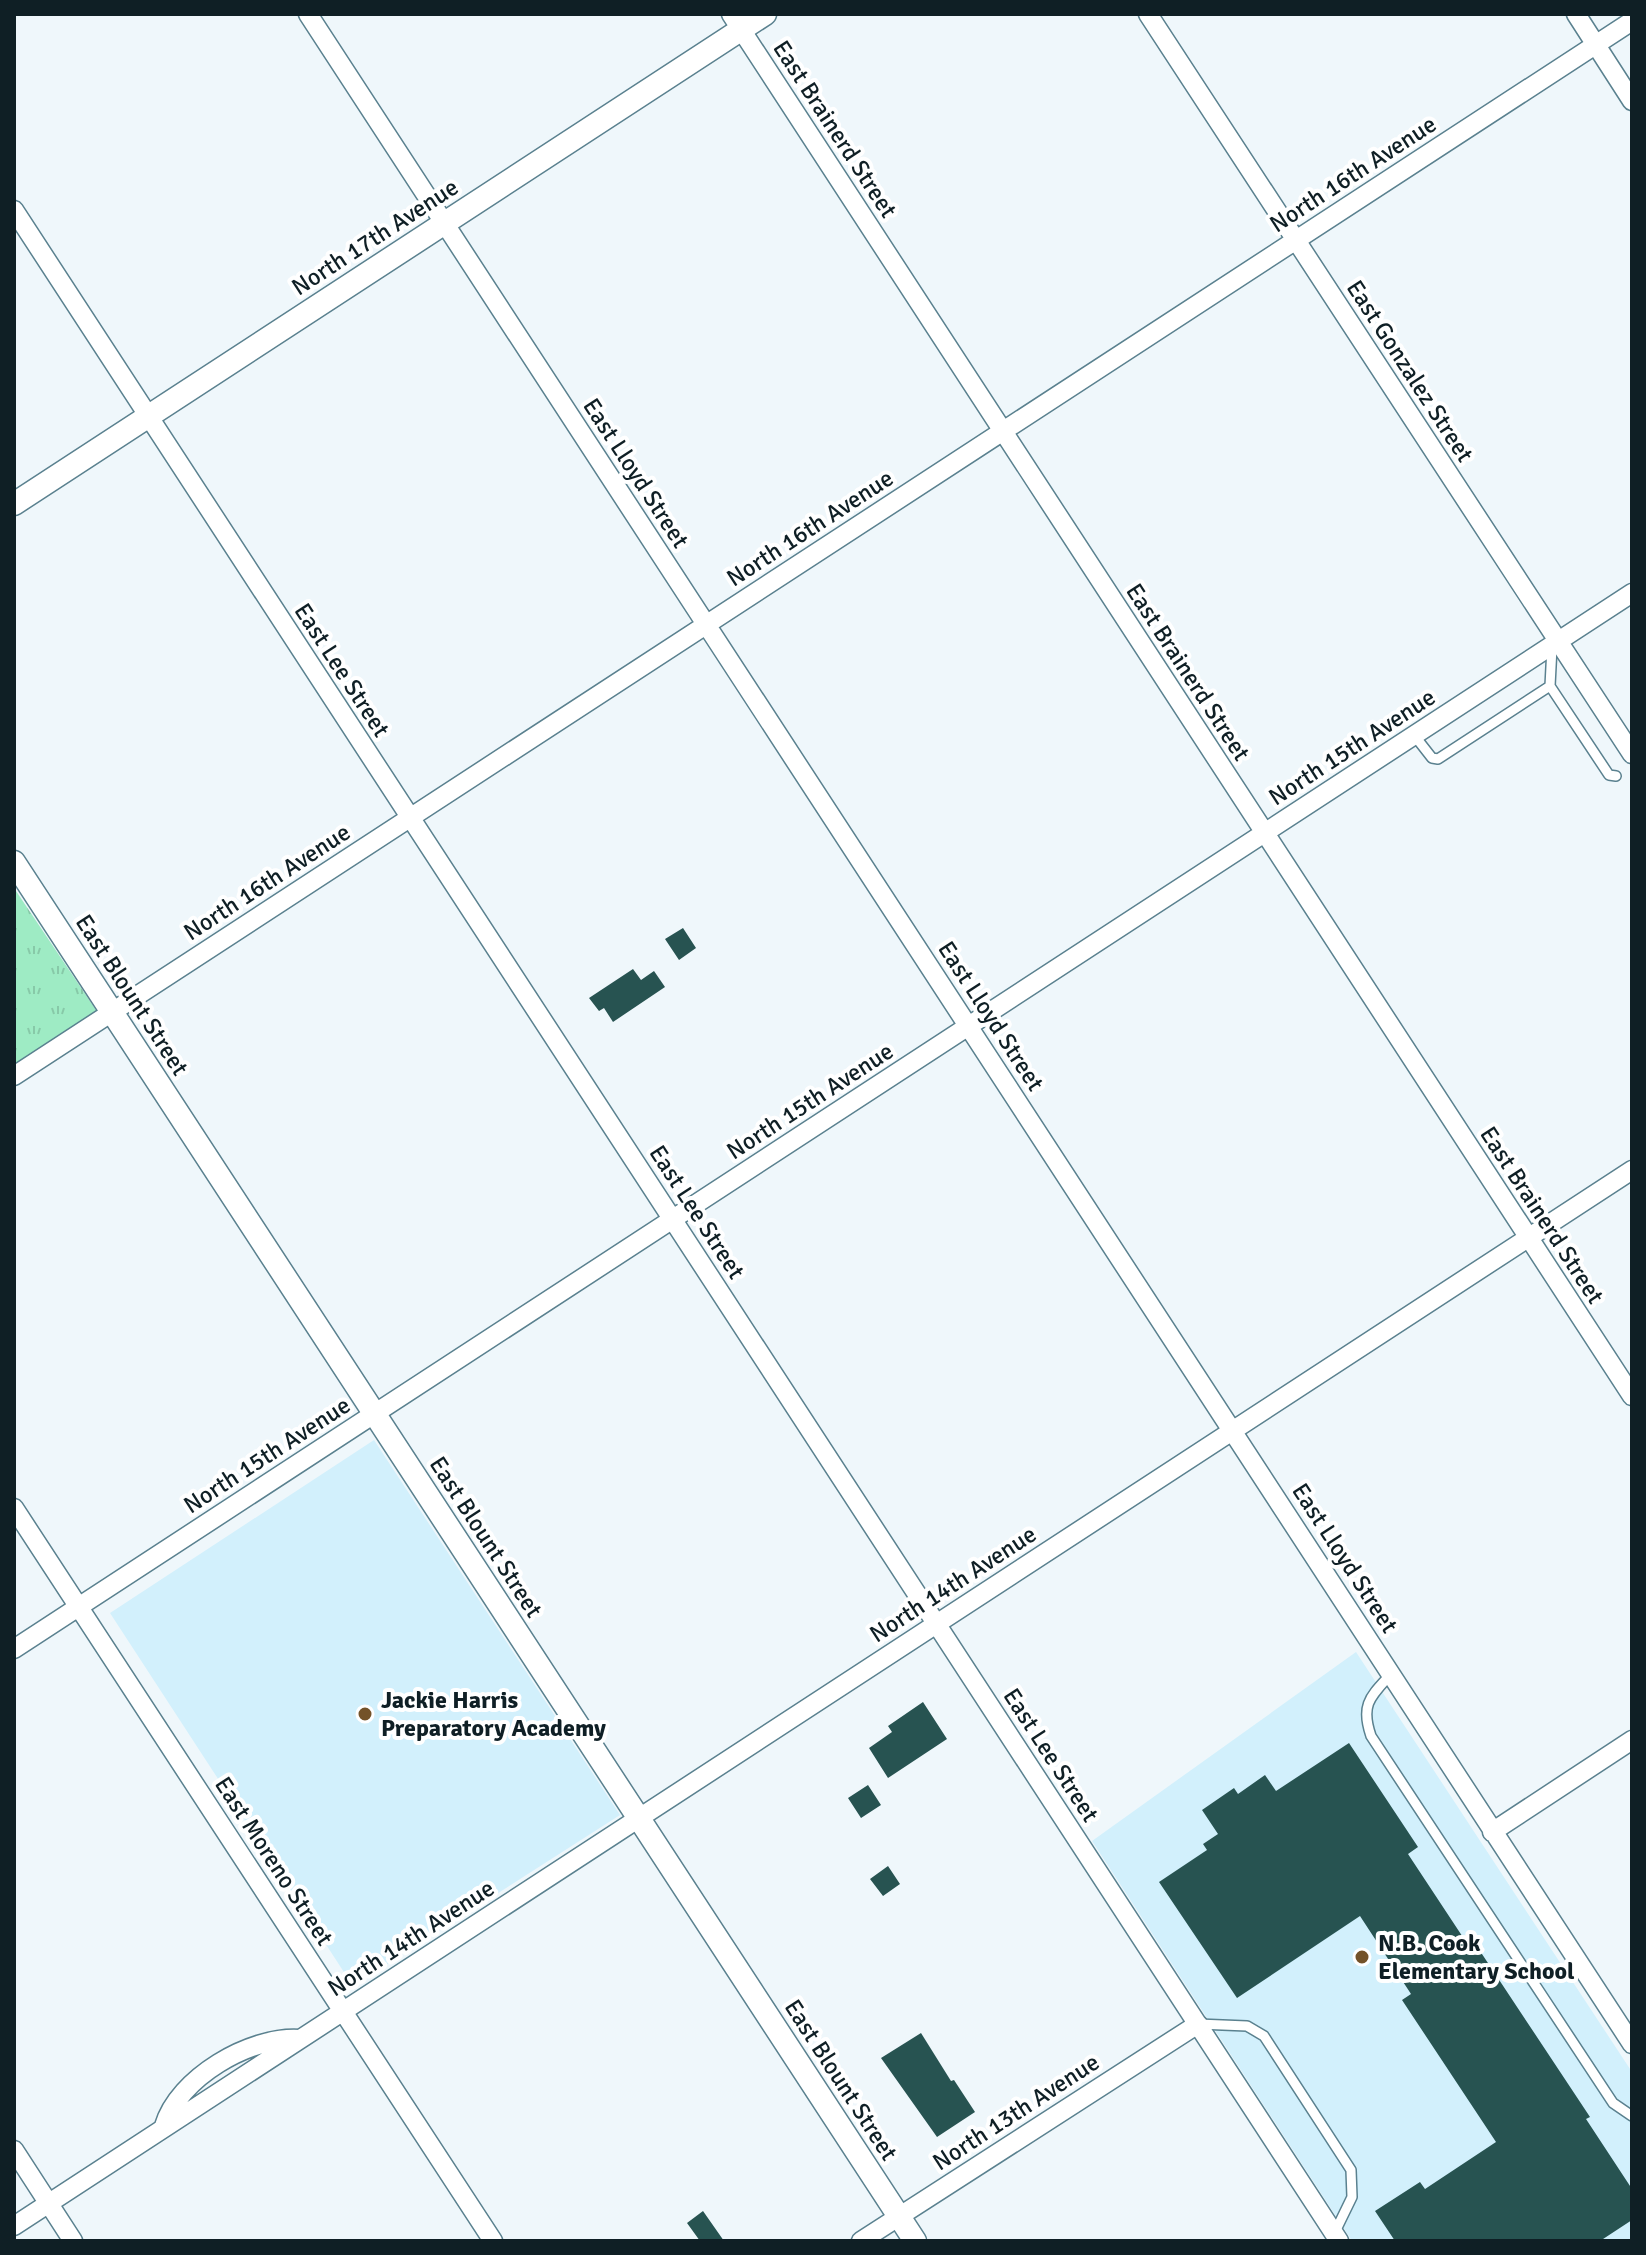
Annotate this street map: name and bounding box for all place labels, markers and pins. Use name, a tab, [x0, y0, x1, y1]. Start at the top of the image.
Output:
place label: Jackie Harris Preparatory Academy	[381, 1685, 606, 1743]
marker: Jackie Harris Preparatory Academy	[356, 1705, 374, 1723]
place label: N.B. Cook Elementary School	[1378, 1928, 1575, 1986]
marker: N.B. Cook Elementary School	[1353, 1948, 1371, 1966]

